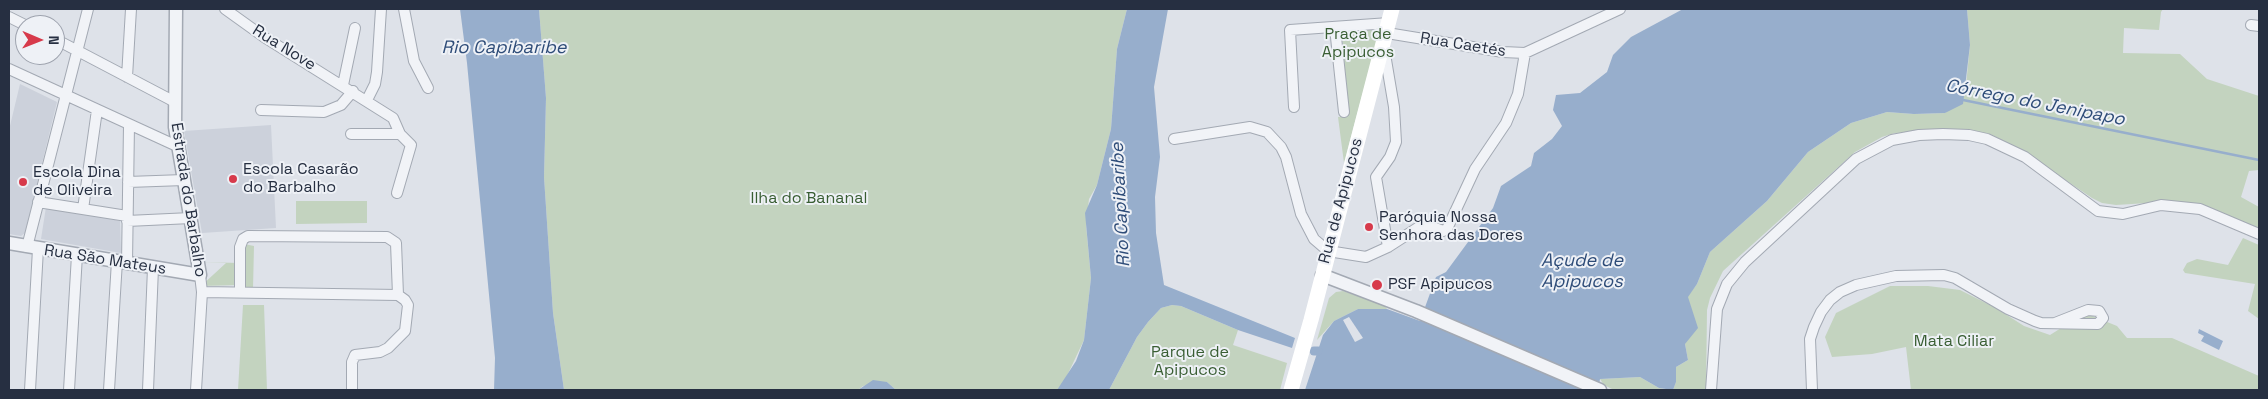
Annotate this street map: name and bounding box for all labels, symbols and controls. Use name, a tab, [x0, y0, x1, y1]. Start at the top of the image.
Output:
north arrow	[15, 15, 65, 65]
street label: Rua Nove	[249, 21, 319, 75]
park label: Praça de Apipucos	[1322, 25, 1394, 63]
street label: Rua Caetés	[1419, 29, 1507, 61]
text: N	[45, 35, 63, 45]
water label: Rio Capibaribe	[442, 37, 566, 59]
water label: Córrego do Jenipapo	[1944, 75, 2126, 131]
street label: Estrada do Barbalho	[166, 121, 210, 279]
street label: Rua de Apipucos	[1315, 136, 1367, 266]
water label: Rio Capibaribe	[1107, 142, 1135, 268]
place label: Escola Casarão do Barbalho	[243, 160, 359, 198]
place label: Escola Dina de Oliveira	[33, 163, 121, 201]
marker: Escola Casarão do Barbalho	[227, 173, 239, 185]
marker: Escola Dina de Oliveira	[17, 176, 29, 188]
park label: Ilha do Bananal	[751, 189, 867, 209]
place label: Paróquia Nossa Senhora das Dores	[1379, 208, 1523, 246]
marker: Paróquia Nossa Senhora das Dores	[1363, 221, 1375, 233]
street label: Rua São Mateus	[43, 241, 167, 279]
water label: Açude de Apipucos	[1541, 250, 1623, 292]
place label: PSF Apipucos	[1388, 275, 1492, 295]
marker: PSF Apipucos	[1370, 278, 1384, 292]
park label: Mata Ciliar	[1914, 332, 1994, 352]
park label: Parque de Apipucos	[1151, 343, 1229, 381]

